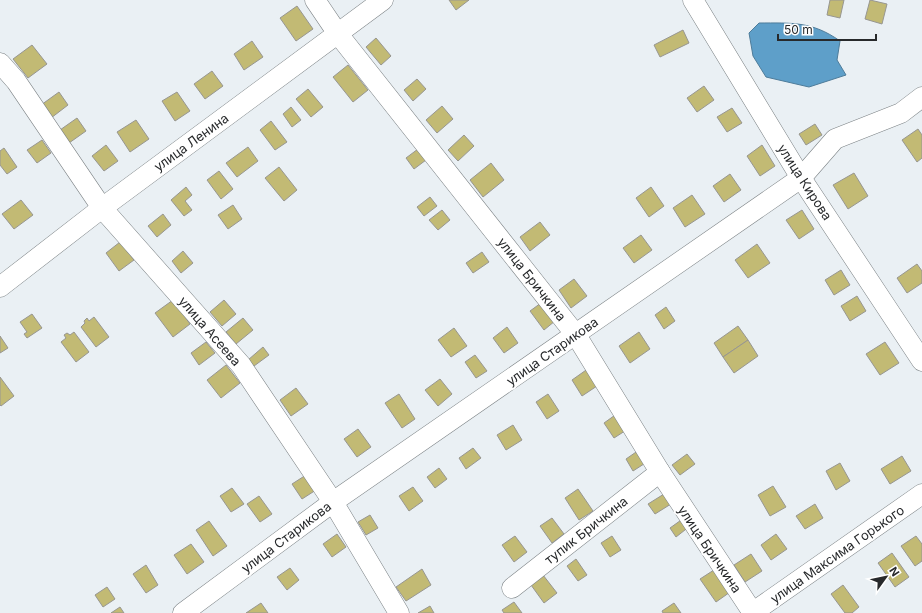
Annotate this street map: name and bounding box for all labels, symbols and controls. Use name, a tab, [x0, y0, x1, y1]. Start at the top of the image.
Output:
scale bar	[778, 16, 876, 42]
text: 50 m	[784, 22, 813, 37]
street label: улица Ленина	[151, 110, 231, 174]
street label: улица Кирова	[774, 141, 836, 223]
street label: улица Бричкина	[494, 234, 570, 324]
street label: улица Асеева	[175, 293, 245, 369]
street label: улица Старикова	[503, 313, 601, 389]
street label: тупик Бричкина	[541, 493, 631, 567]
street label: улица Старикова	[238, 498, 334, 576]
street label: улица Бричкина	[675, 502, 745, 596]
street label: улица Максима Горького	[767, 502, 907, 606]
north arrow	[866, 557, 906, 597]
text: N	[886, 564, 903, 579]

